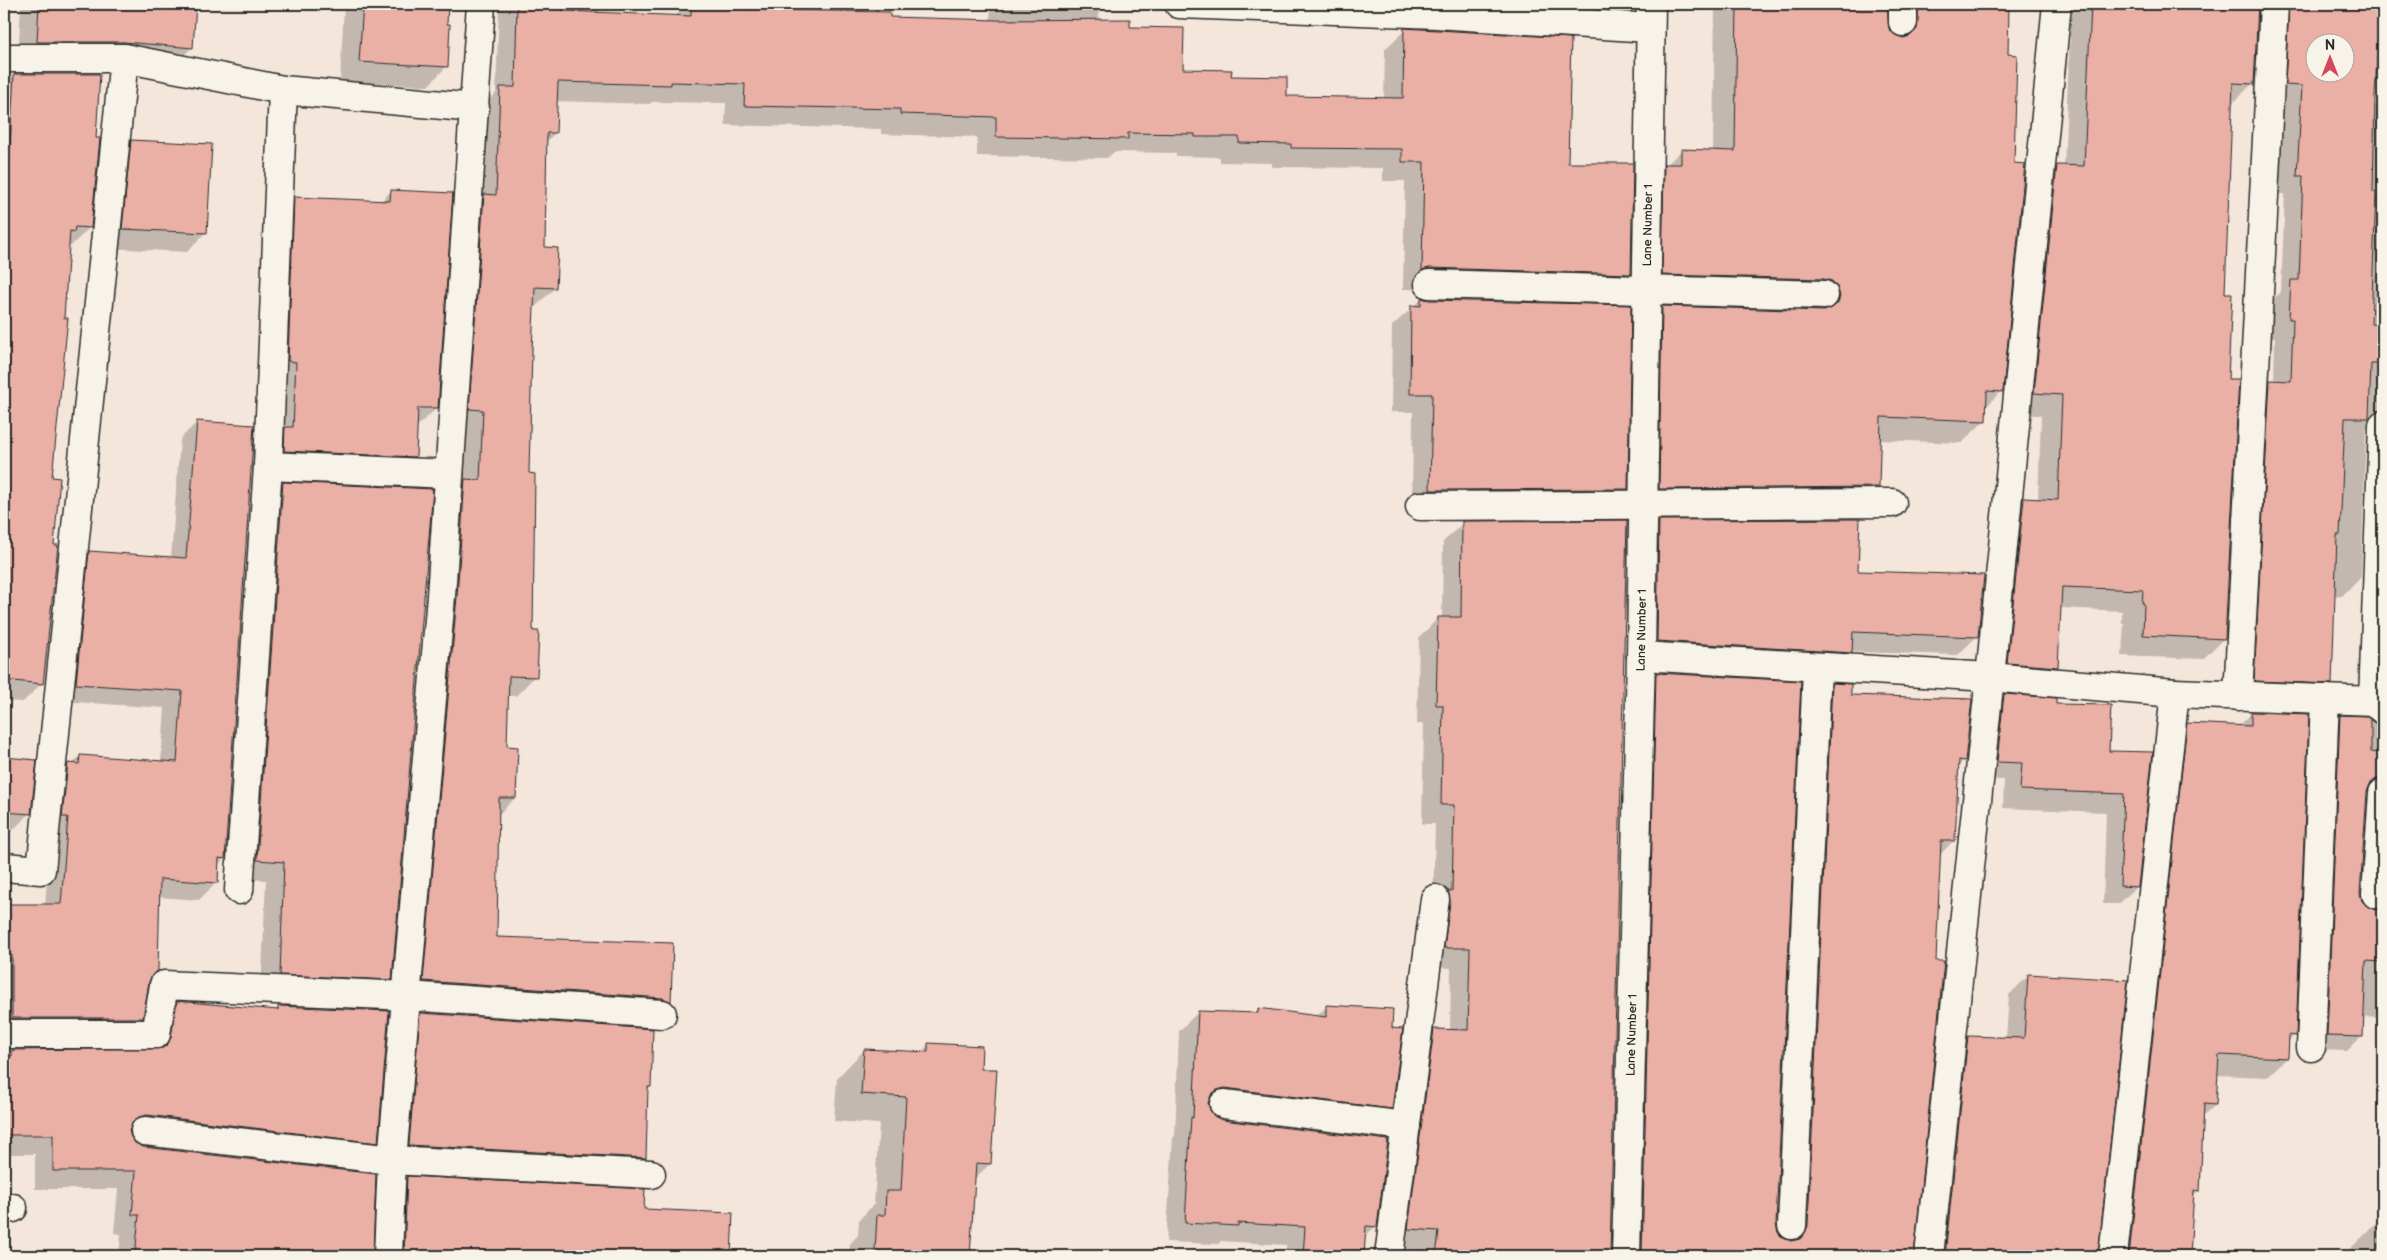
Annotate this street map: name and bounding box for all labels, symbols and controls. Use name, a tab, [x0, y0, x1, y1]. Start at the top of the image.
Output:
north arrow	[2304, 32, 2354, 82]
text: N	[2325, 37, 2335, 54]
street label: Lane Number 1	[1639, 184, 1656, 267]
street label: Lane Number 1	[1633, 589, 1650, 672]
street label: Lane Number 1	[1623, 994, 1640, 1076]

